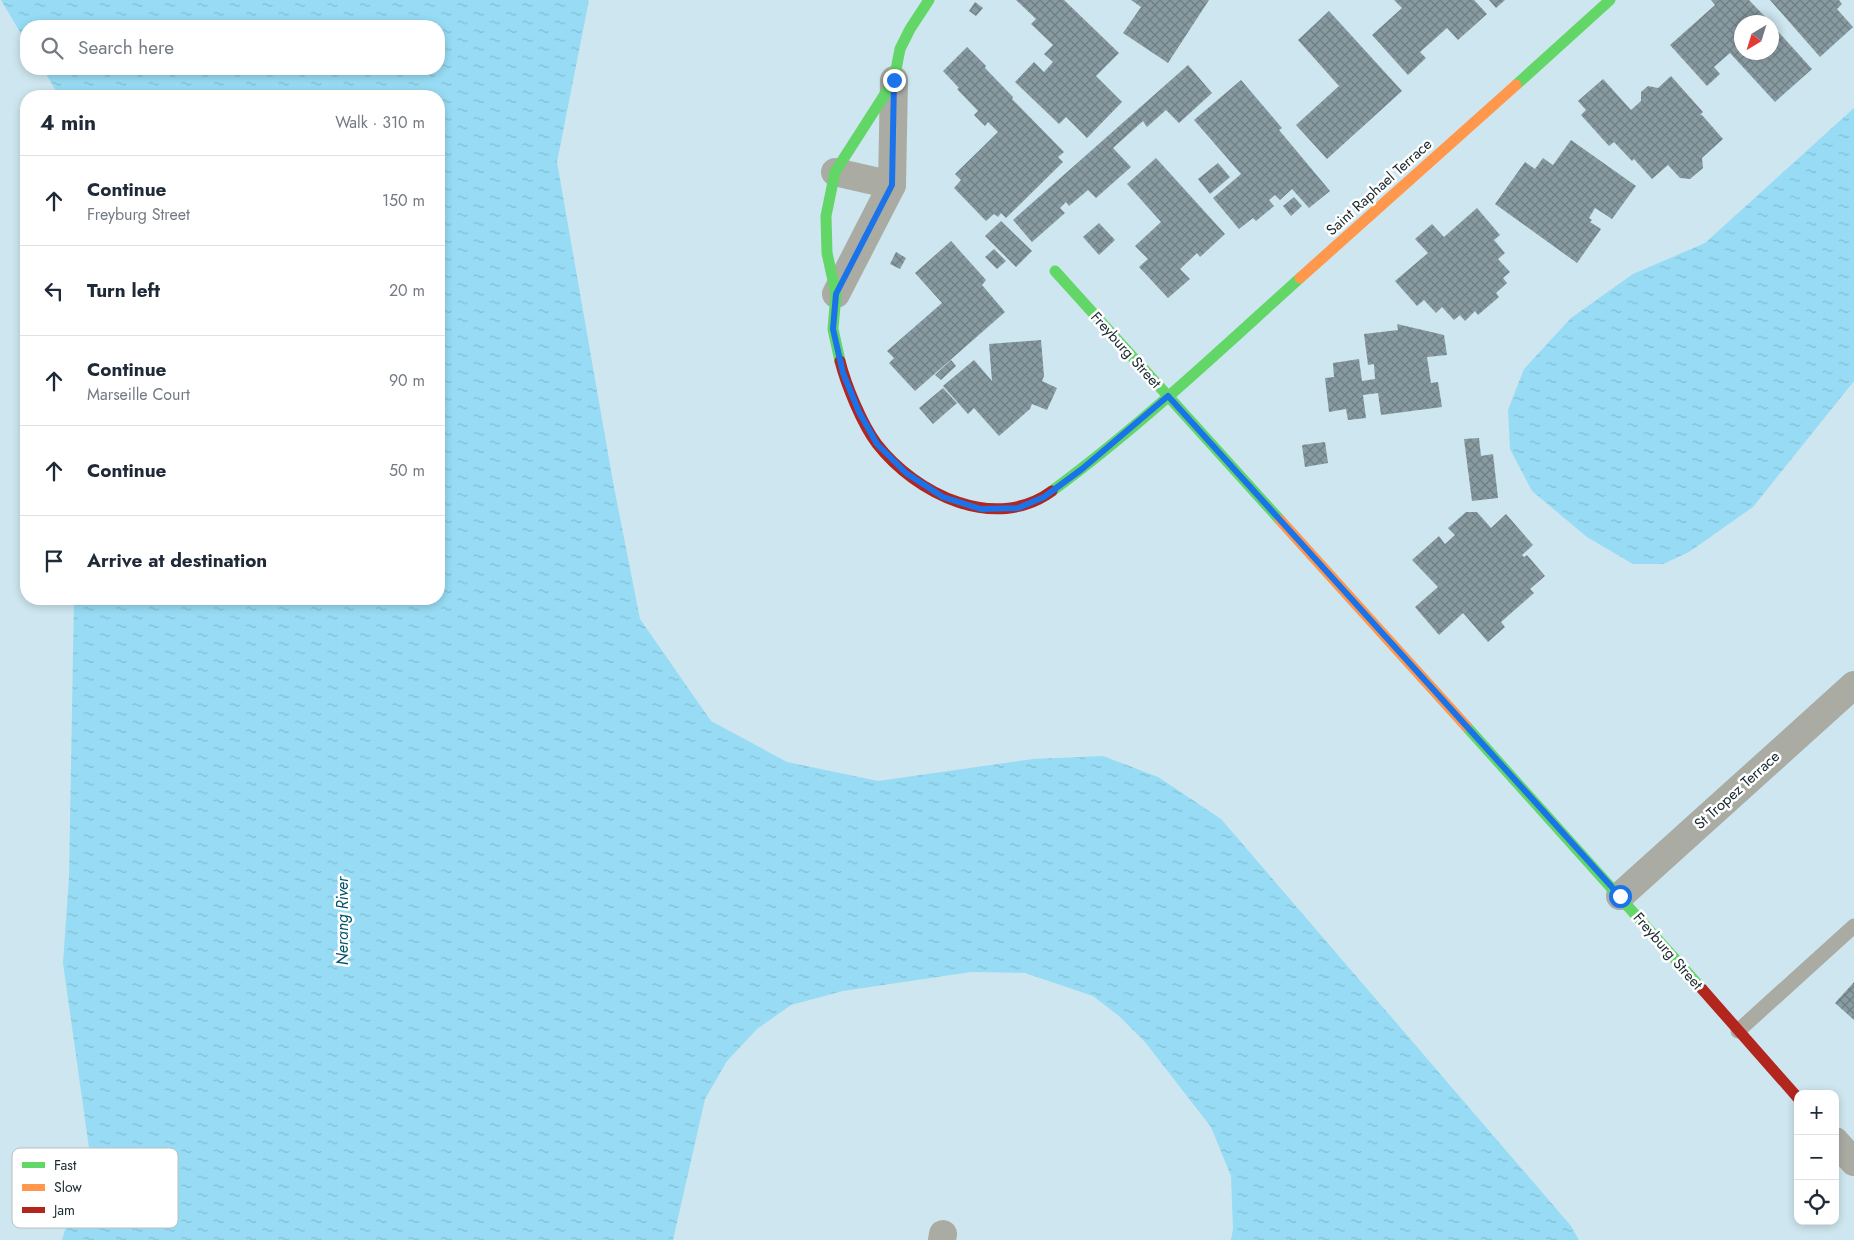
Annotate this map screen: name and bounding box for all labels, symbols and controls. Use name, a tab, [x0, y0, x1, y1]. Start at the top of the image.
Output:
north arrow	[1734, 15, 1779, 60]
search box	[20, 20, 445, 75]
icon: search	[38, 34, 66, 62]
text: Search here	[78, 34, 174, 61]
route end	[883, 69, 906, 92]
text: 4 min	[40, 108, 96, 138]
text: Walk · 310 m	[335, 111, 425, 134]
street label: Saint Raphael Terrace	[1321, 133, 1437, 241]
text: Continue	[87, 176, 166, 203]
icon: ahead	[40, 187, 68, 215]
text: 150 m	[382, 189, 425, 212]
text: Freyburg Street	[87, 203, 190, 226]
icon: left	[40, 277, 68, 305]
text: Turn left	[87, 277, 160, 304]
text: 20 m	[389, 279, 425, 302]
street label: Freyburg Street	[1086, 307, 1167, 393]
text: Continue	[87, 356, 166, 383]
icon: ahead	[40, 367, 68, 395]
text: 90 m	[389, 369, 425, 392]
text: Marseille Court	[87, 383, 190, 406]
icon: ahead	[40, 457, 68, 485]
text: Continue	[87, 457, 166, 484]
text: 50 m	[389, 459, 425, 482]
icon: arrive	[40, 547, 68, 575]
text: Arrive at destination	[87, 547, 267, 574]
street label: St Tropez Terrace	[1689, 745, 1785, 834]
water label: Nerang River	[331, 875, 354, 965]
route start	[1609, 885, 1632, 908]
street label: Freyburg Street	[1628, 907, 1708, 995]
map controls	[1794, 1090, 1839, 1225]
button: +	[1794, 1090, 1839, 1135]
button: −	[1794, 1135, 1839, 1180]
legend	[12, 1148, 178, 1228]
text: Fast	[54, 1155, 77, 1175]
text: Slow	[54, 1177, 82, 1197]
button: locate	[1794, 1180, 1839, 1225]
text: Jam	[52, 1200, 75, 1220]

